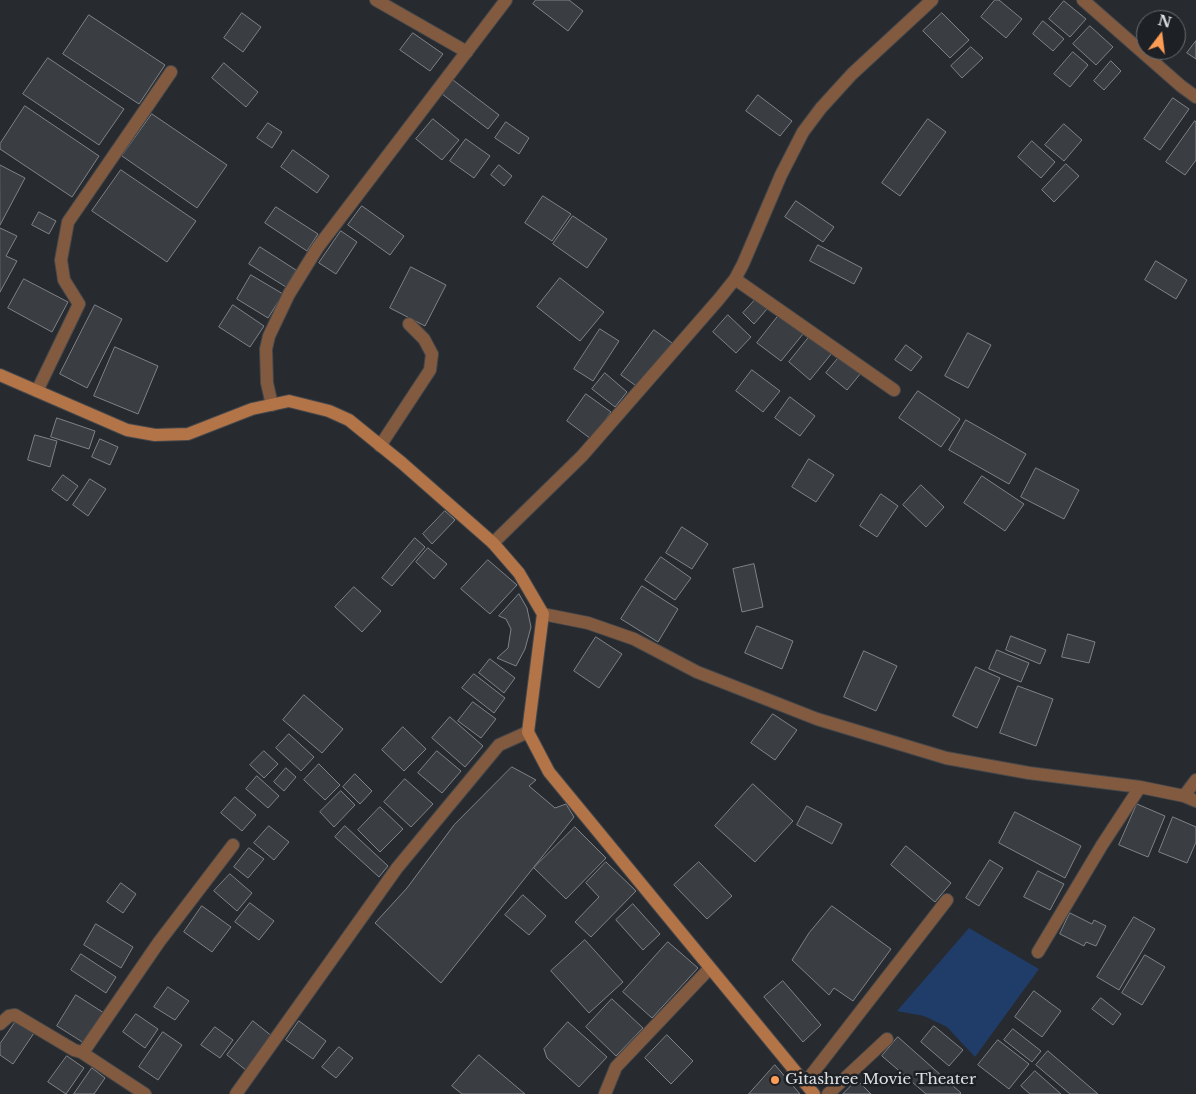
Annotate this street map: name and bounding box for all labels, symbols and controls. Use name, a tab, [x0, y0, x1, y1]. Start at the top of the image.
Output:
north arrow	[1136, 10, 1186, 60]
text: N	[1156, 11, 1173, 32]
place label: Gitashree Movie Theater	[785, 1071, 976, 1089]
marker: Gitashree Movie Theater	[769, 1074, 781, 1086]

